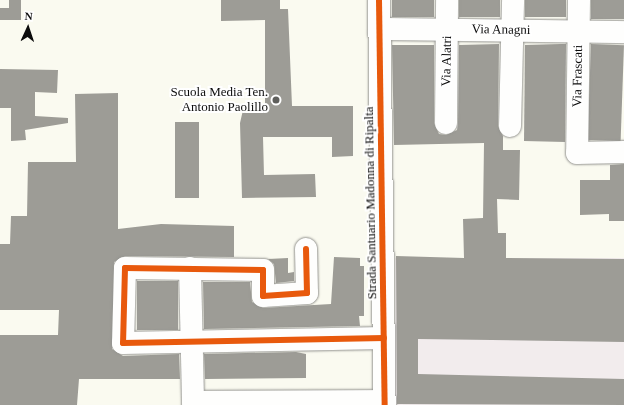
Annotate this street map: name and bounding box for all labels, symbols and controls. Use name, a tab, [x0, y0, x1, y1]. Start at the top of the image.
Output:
north arrow	[8, 8, 48, 48]
text: N	[24, 10, 33, 22]
street label: Via Anagni	[471, 22, 531, 38]
street label: Via Alatri	[439, 35, 455, 87]
street label: Via Frascati	[570, 45, 586, 107]
place label: Scuola Media Ten. Antonio Paolillo	[170, 85, 268, 116]
marker: Scuola Media Ten. Antonio Paolillo	[271, 95, 281, 105]
street label: Strada Santuario Madonna di Ripalta	[362, 106, 380, 300]

